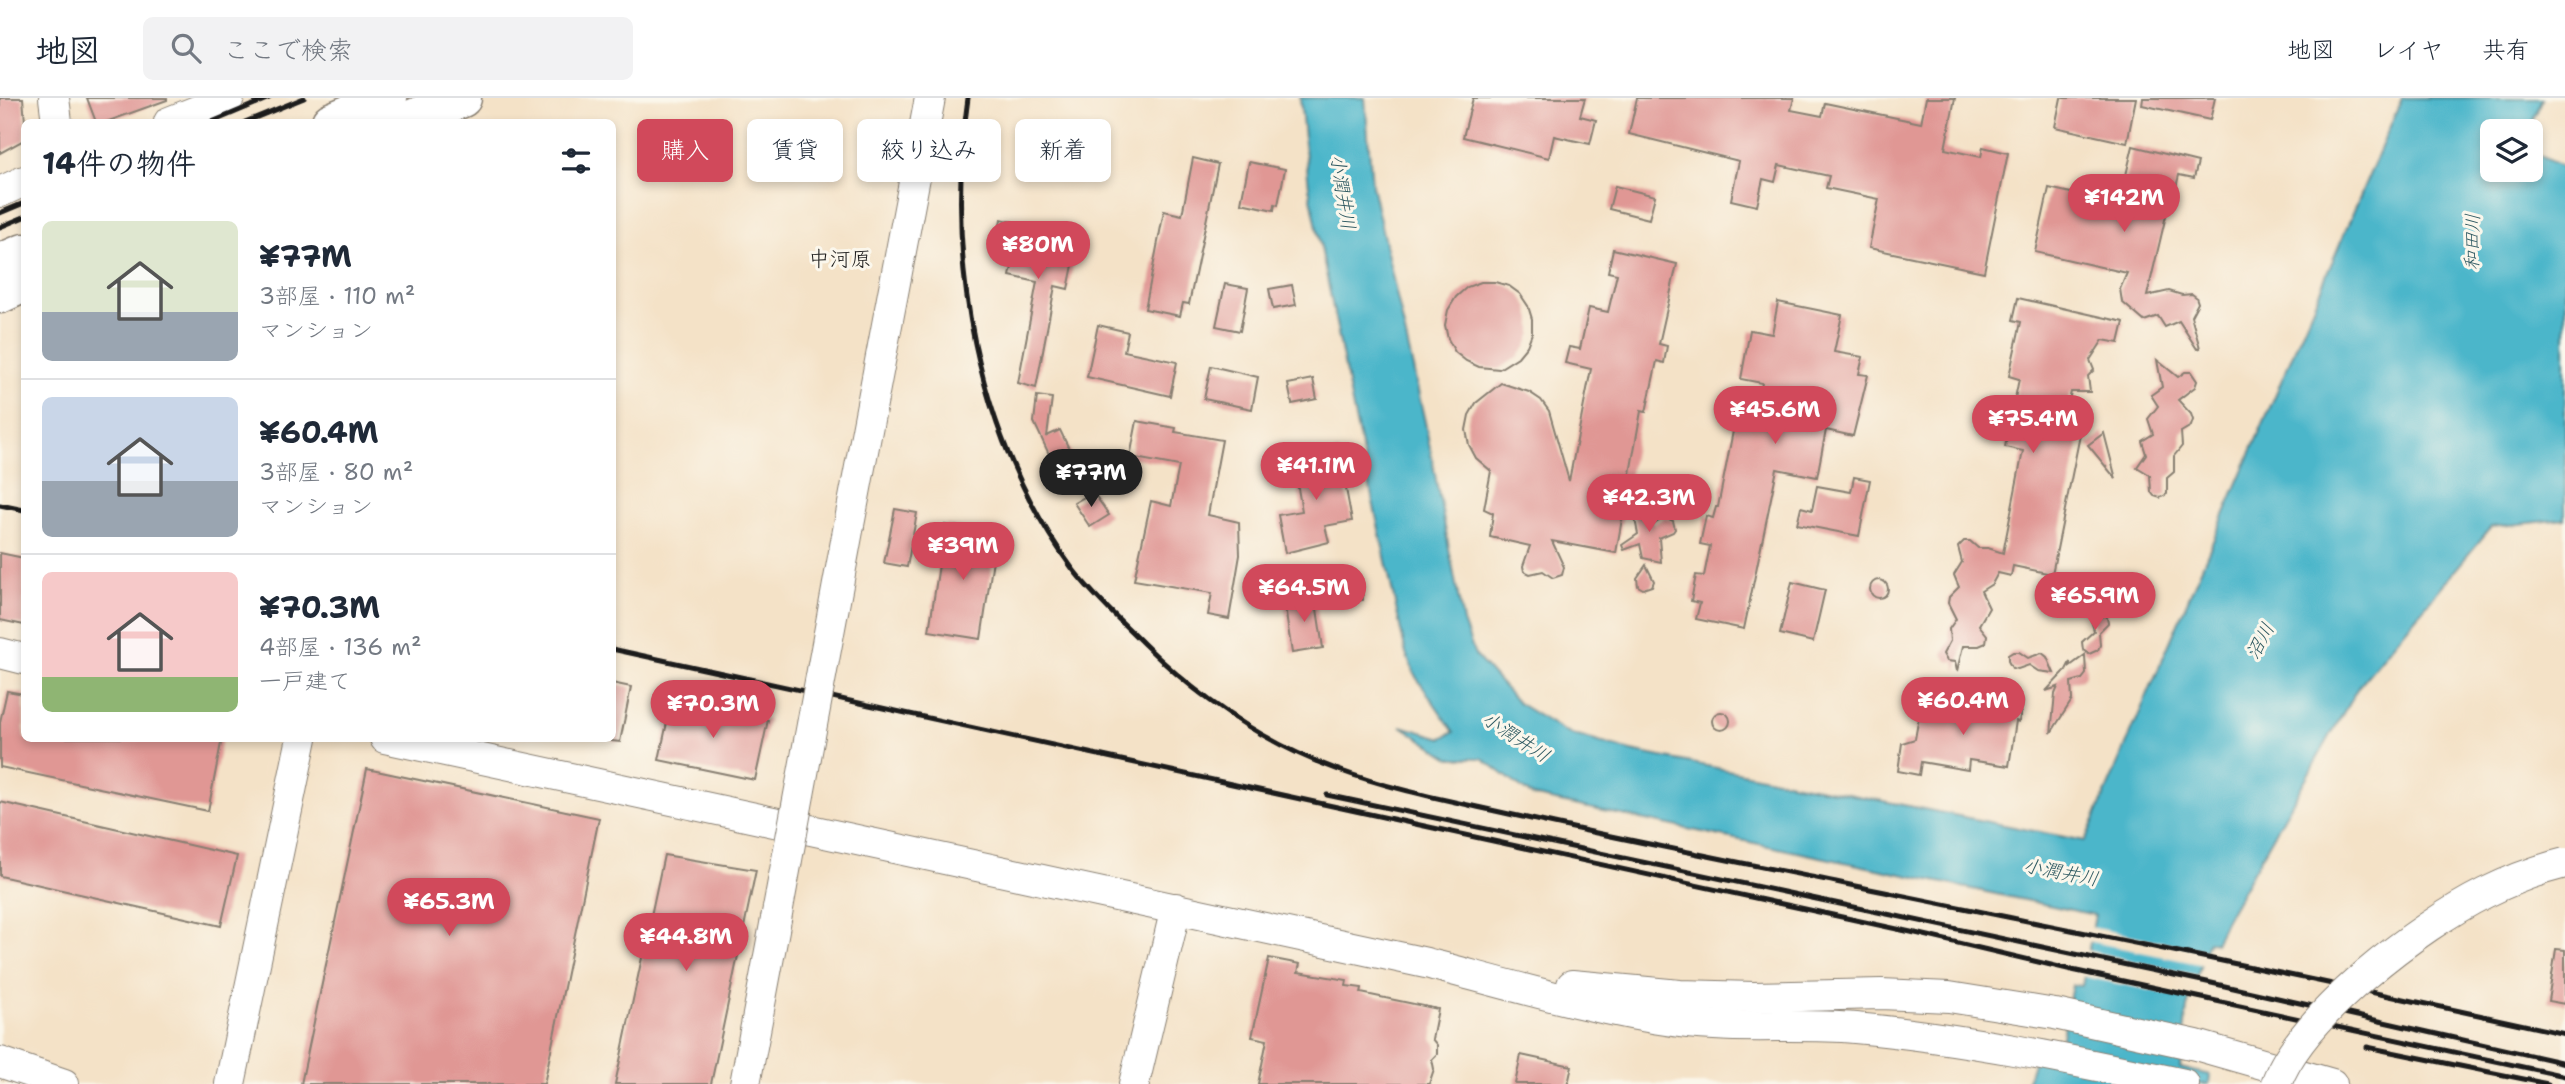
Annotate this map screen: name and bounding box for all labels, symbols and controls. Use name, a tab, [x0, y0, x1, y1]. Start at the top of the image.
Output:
search box	[143, 17, 633, 80]
text: 地図	[35, 28, 101, 73]
icon: search	[167, 29, 205, 67]
text: ここで検索	[223, 32, 353, 67]
text: 地図	[2287, 34, 2335, 66]
text: レイヤ	[2373, 34, 2444, 66]
text: 共有	[2482, 34, 2530, 66]
chip: 購入	[637, 119, 733, 182]
chip: 賃貸	[747, 119, 843, 182]
chip: 絞り込み	[857, 119, 1001, 182]
chip: 新着	[1015, 119, 1111, 182]
map controls	[2480, 119, 2543, 182]
button: layers	[2480, 119, 2543, 182]
icon: filters	[557, 142, 595, 180]
text: 14件の物件	[42, 143, 196, 184]
water label: 小潤井川	[1325, 153, 1361, 231]
pin: ¥142M	[2075, 174, 2173, 234]
text: ¥142M	[2084, 182, 2164, 212]
water label: 和田川	[2459, 213, 2485, 271]
pin: ¥80M	[997, 222, 1079, 281]
text: ¥80M	[1002, 229, 1074, 259]
text: ¥77M	[259, 236, 352, 277]
district label: 中河原	[809, 245, 872, 273]
icon: home	[98, 249, 182, 333]
text: 3部屋 · 110 m²	[259, 281, 415, 311]
text: マンション	[259, 315, 373, 345]
pin: ¥45.6M	[1718, 386, 1832, 446]
text: ¥45.6M	[1730, 394, 1820, 424]
pin: ¥75.4M	[1976, 396, 2090, 455]
text: ¥75.4M	[1988, 403, 2078, 433]
text: ¥60.4M	[259, 412, 379, 453]
icon: home	[98, 425, 182, 509]
pin: ¥41.1M	[1259, 442, 1373, 502]
pin: ¥77M	[1050, 450, 1132, 509]
text: ¥41.1M	[1277, 450, 1355, 480]
text: 3部屋 · 80 m²	[259, 457, 413, 487]
text: ¥77M	[1055, 457, 1127, 487]
pin: ¥42.3M	[1592, 474, 1706, 534]
text: ¥42.3M	[1603, 482, 1695, 512]
text: マンション	[259, 491, 373, 521]
pin: ¥39M	[922, 522, 1004, 582]
text: ¥39M	[927, 530, 999, 560]
pin: ¥64.5M	[1247, 564, 1361, 624]
text: ¥64.5M	[1258, 572, 1350, 602]
pin: ¥65.9M	[2038, 573, 2152, 632]
text: ¥65.9M	[2051, 580, 2139, 610]
text: ¥70.3M	[259, 587, 380, 628]
icon: home	[98, 600, 182, 684]
water label: 沼川	[2240, 618, 2280, 664]
text: 4部屋 · 136 m²	[259, 632, 422, 662]
text: 一戸建て	[259, 666, 351, 696]
pin: ¥60.4M	[1906, 678, 2020, 737]
pin: ¥70.3M	[656, 680, 770, 740]
text: ¥60.4M	[1917, 685, 2009, 715]
text: ¥70.3M	[667, 688, 759, 718]
water label: 小潤井川	[1477, 706, 1555, 768]
water label: 小潤井川	[2021, 852, 2101, 892]
pin: ¥65.3M	[392, 878, 506, 938]
text: ¥65.3M	[403, 886, 495, 916]
pin: ¥44.8M	[629, 914, 743, 973]
text: ¥44.8M	[640, 921, 732, 951]

